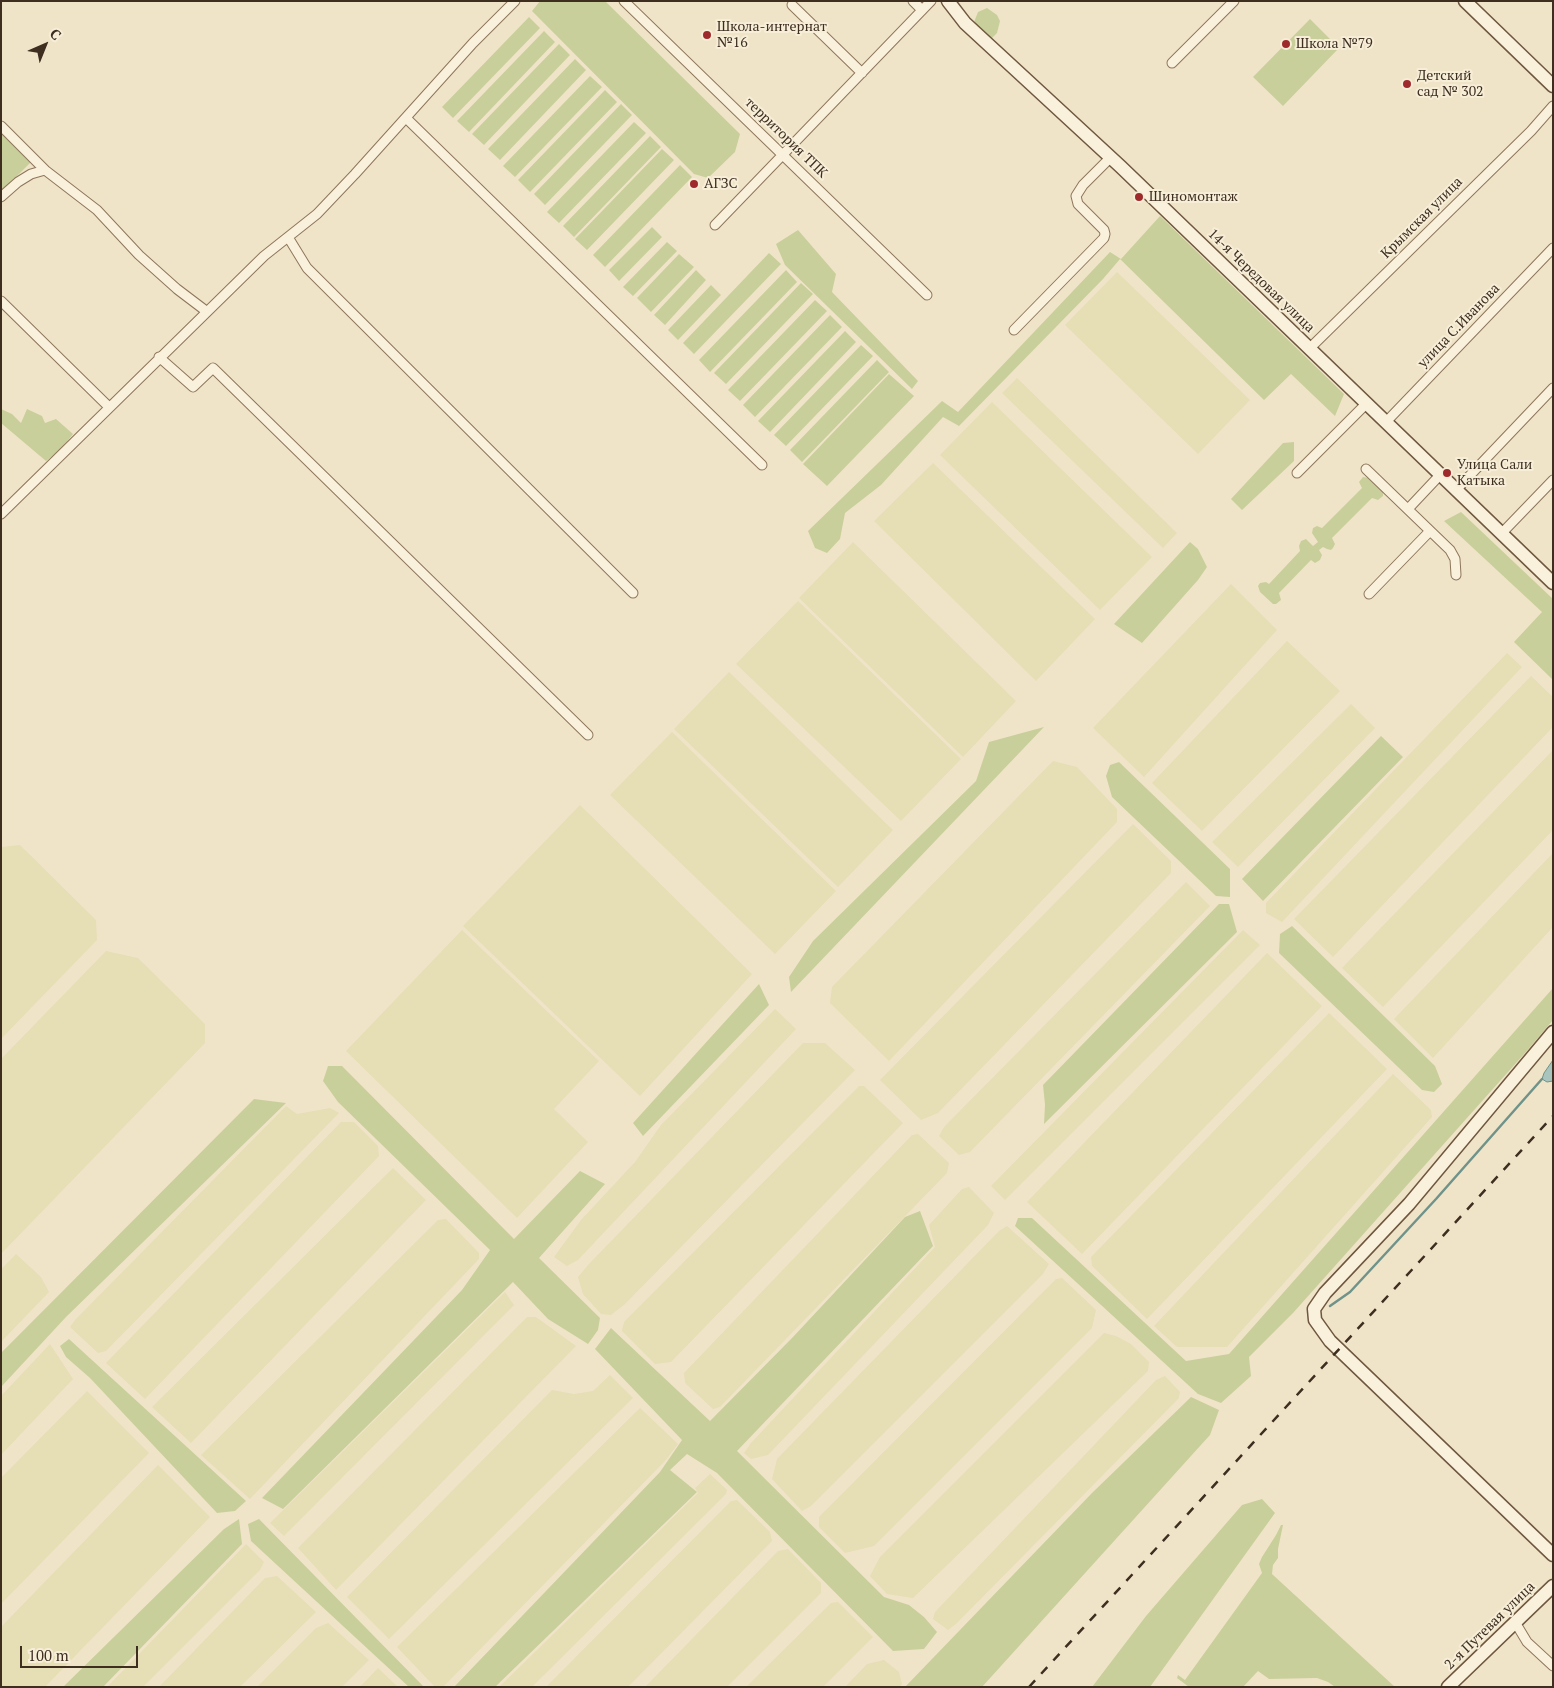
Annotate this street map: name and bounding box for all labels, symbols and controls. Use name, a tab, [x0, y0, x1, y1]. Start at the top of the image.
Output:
place label: Школа-интернат №16	[717, 19, 827, 52]
north arrow	[20, 20, 70, 70]
text: С	[46, 24, 66, 44]
marker: Школа-интернат №16	[701, 29, 713, 41]
place label: Школа №79	[1296, 36, 1373, 52]
marker: Школа №79	[1280, 38, 1292, 50]
place label: Детский сад № 302	[1417, 68, 1484, 100]
marker: Детский сад № 302	[1401, 78, 1413, 90]
street label: территория ТПК	[741, 94, 831, 182]
street label: Крымская улица	[1378, 174, 1466, 262]
place label: АГЗС	[704, 176, 737, 192]
marker: АГЗС	[688, 178, 700, 190]
place label: Шиномонтаж	[1149, 189, 1238, 205]
marker: Шиномонтаж	[1133, 191, 1145, 203]
street label: 14-я Чередовая улица	[1204, 226, 1318, 336]
street label: улица С.Иванова	[1415, 280, 1503, 372]
place label: Улица Сали Катыка	[1457, 457, 1532, 490]
marker: Улица Сали Катыка	[1441, 467, 1453, 479]
street label: 2-я Путевая улица	[1441, 1579, 1539, 1673]
scale bar	[22, 1636, 140, 1668]
text: 100 m	[28, 1645, 69, 1665]

